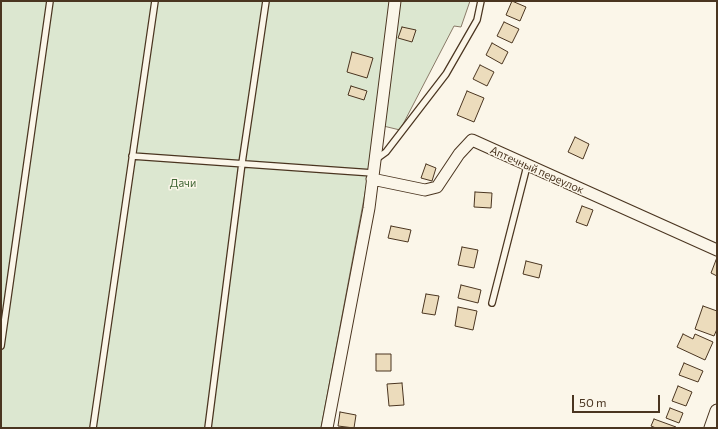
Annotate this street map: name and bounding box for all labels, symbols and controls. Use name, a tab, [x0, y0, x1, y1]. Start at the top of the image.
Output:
street label: Аптечный переулок	[488, 143, 586, 197]
park label: Дачи	[170, 176, 196, 190]
scale bar	[574, 387, 662, 413]
text: 50 m	[579, 395, 607, 409]

